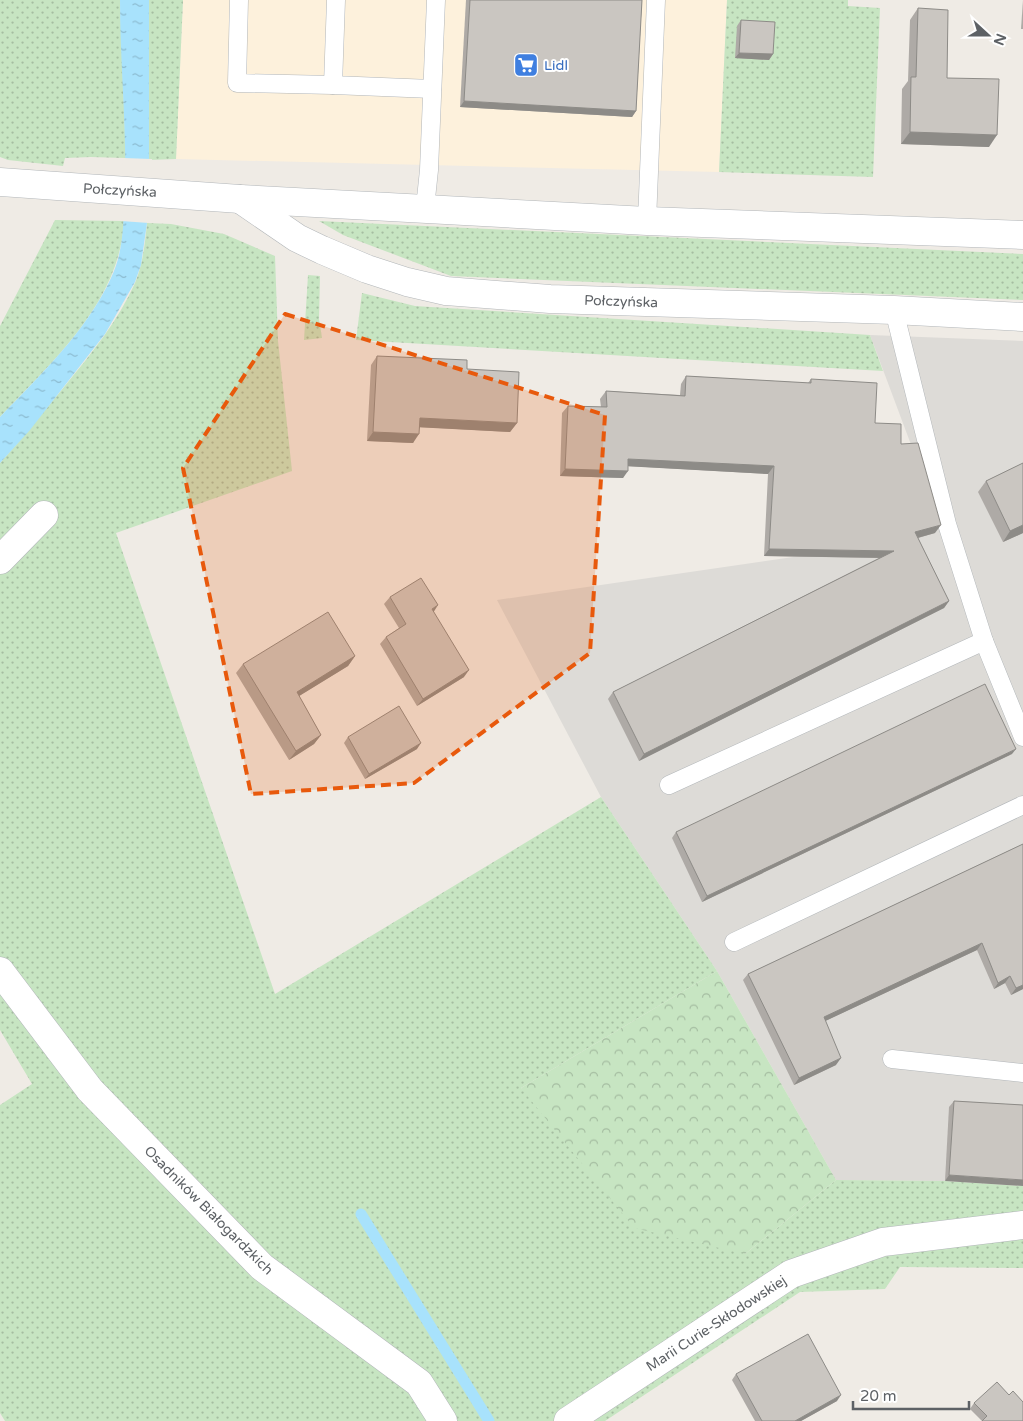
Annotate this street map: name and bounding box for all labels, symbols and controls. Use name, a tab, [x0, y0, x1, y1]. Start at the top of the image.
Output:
north arrow	[963, 10, 1013, 60]
text: N	[990, 31, 1010, 48]
supermarket icon: Lidl	[513, 52, 539, 78]
place label: Lidl	[544, 57, 568, 74]
street label: Połczyńska	[83, 180, 157, 201]
street label: Połczyńska	[584, 292, 658, 311]
street label: Osadników Białogardzkich	[141, 1142, 277, 1278]
street label: Marii Curie-Skłodowskiej	[643, 1272, 790, 1375]
scale bar	[853, 1378, 969, 1410]
text: 20 m	[860, 1387, 897, 1405]

